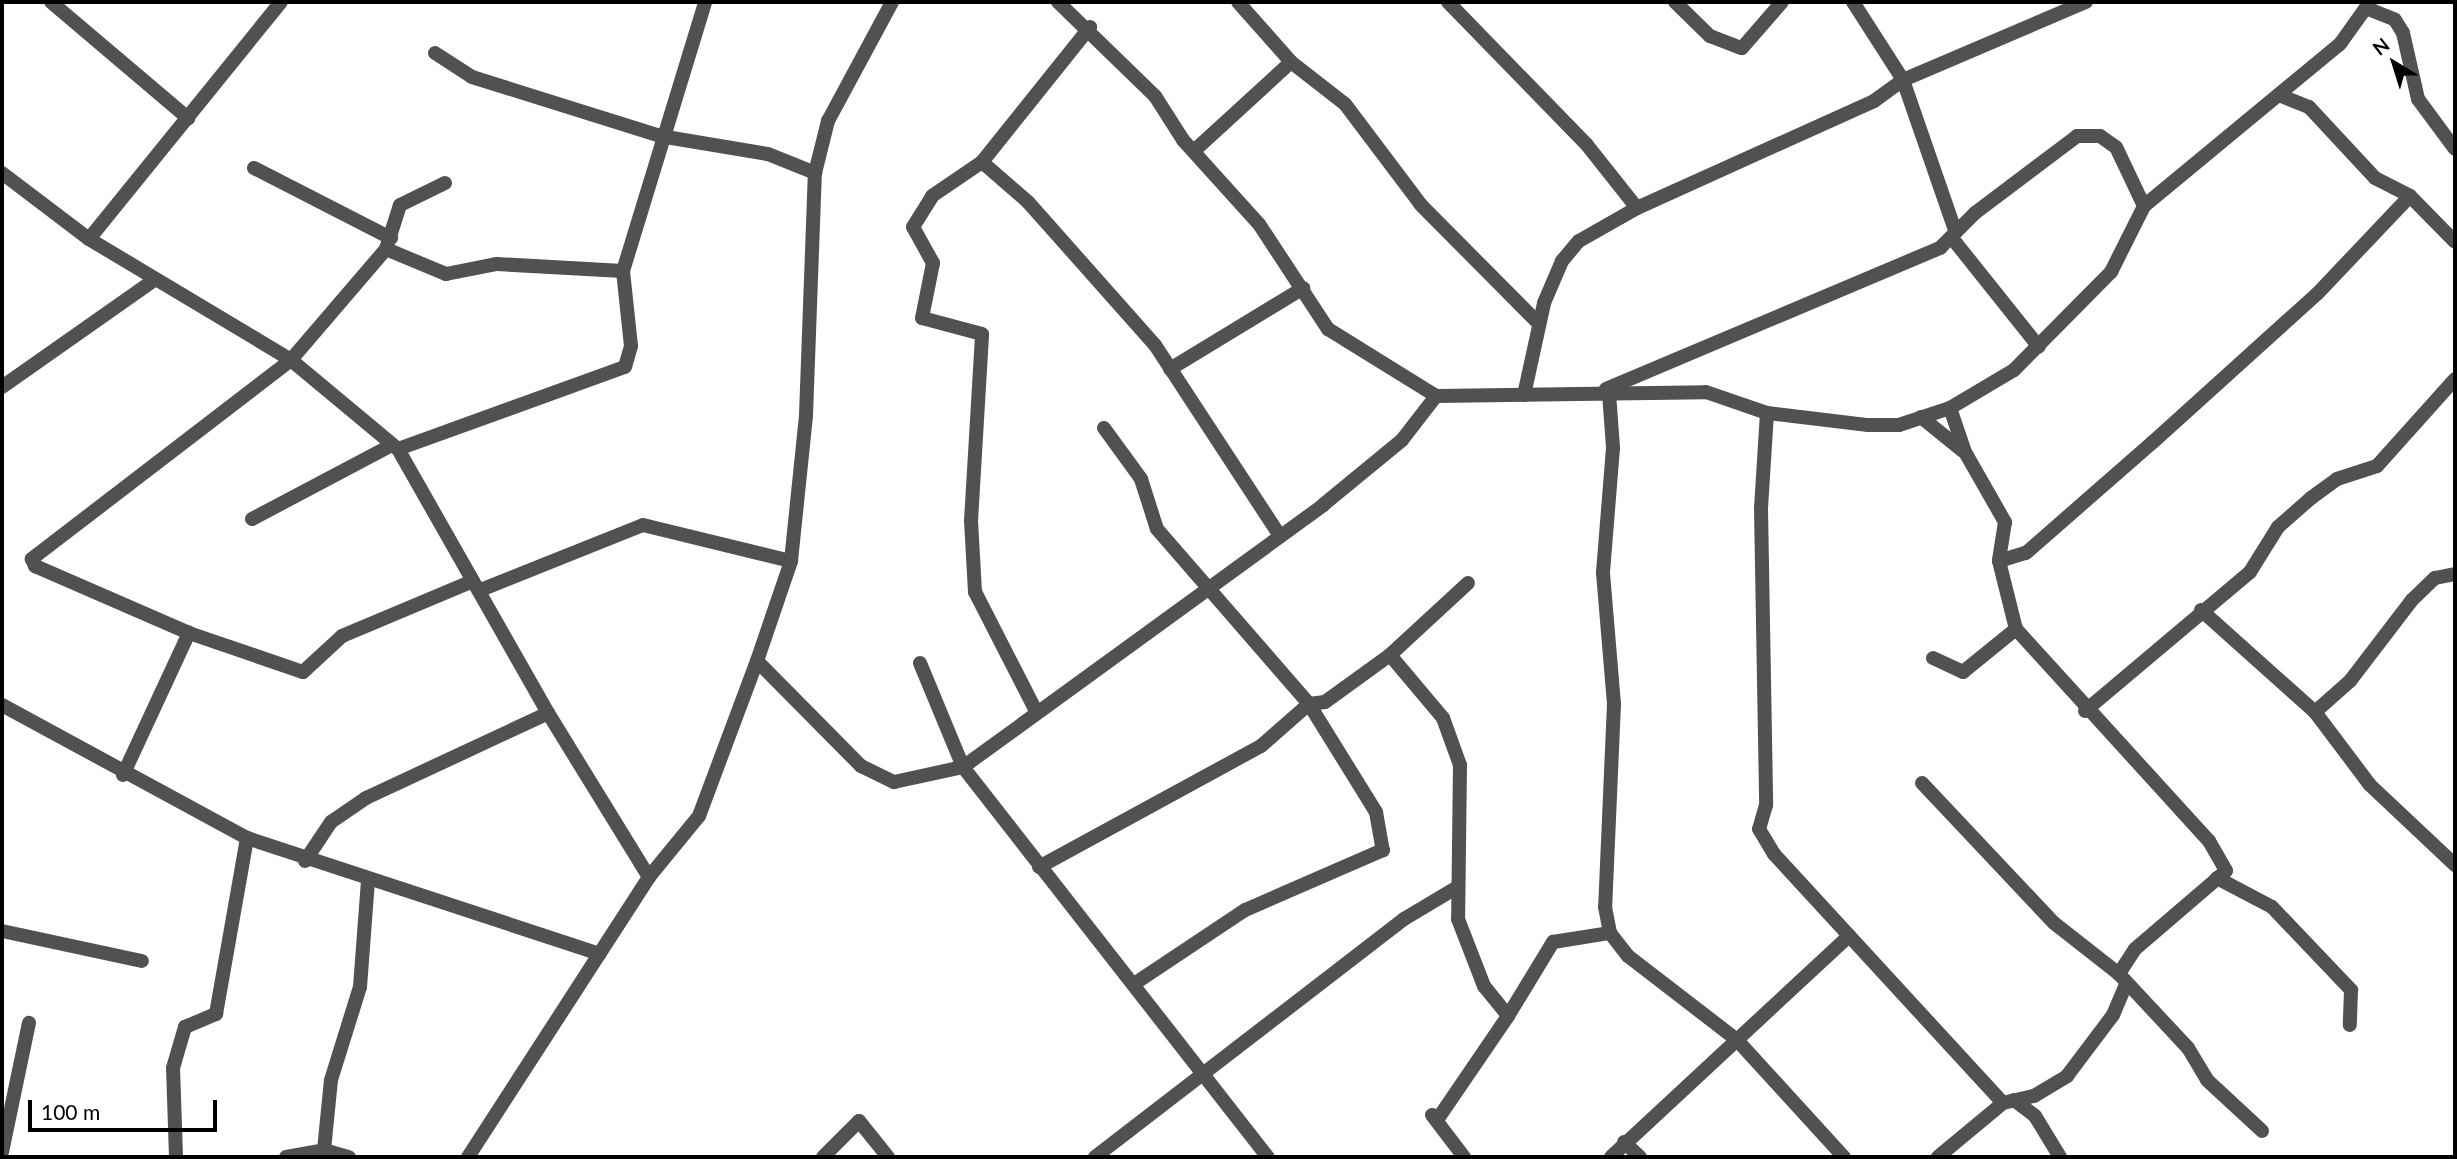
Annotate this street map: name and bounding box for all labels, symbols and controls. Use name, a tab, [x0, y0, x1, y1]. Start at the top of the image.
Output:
north arrow	[2359, 28, 2429, 98]
text: N	[2368, 32, 2394, 60]
scale bar	[32, 1086, 220, 1130]
text: 100 m	[41, 1099, 100, 1124]

